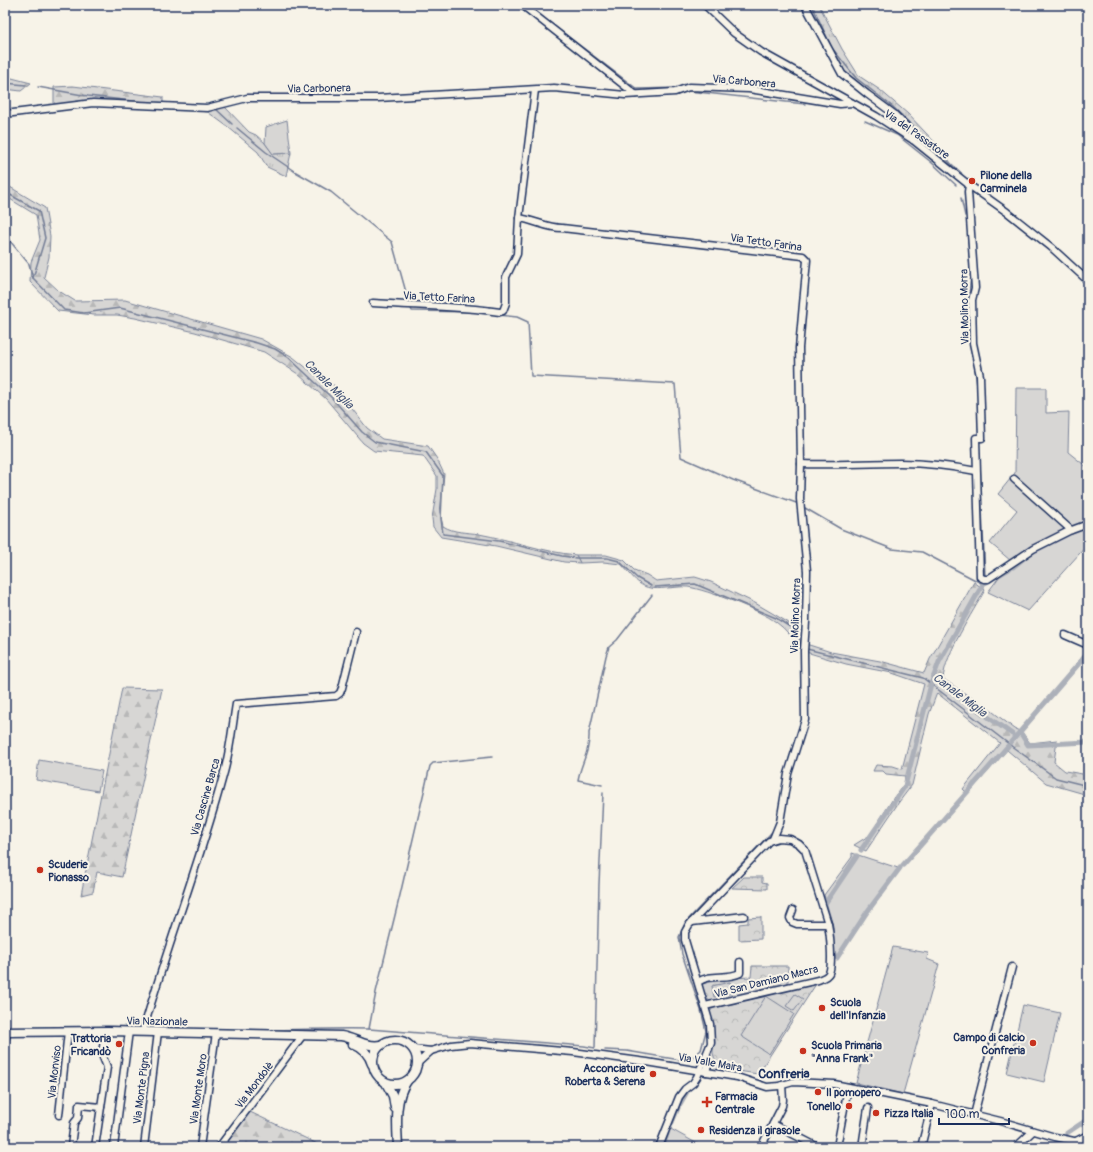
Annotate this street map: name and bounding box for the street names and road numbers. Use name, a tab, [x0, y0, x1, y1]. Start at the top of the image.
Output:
street label: Via Carbonera	[712, 72, 776, 91]
street label: Via Carbonera	[287, 81, 351, 96]
street label: Via del Passatore	[882, 107, 952, 162]
street label: Via Tetto Farina	[729, 231, 803, 254]
street label: Via Molino Morra	[957, 269, 972, 345]
street label: Via Tetto Farina	[403, 289, 475, 306]
street label: Via Molino Morra	[788, 578, 803, 654]
street label: Via Cascine Barca	[188, 757, 223, 838]
street label: Via San Damiano Macra	[713, 962, 820, 1001]
street label: Via Nazionale	[126, 1014, 188, 1029]
street label: Via Monviso	[45, 1045, 64, 1099]
street label: Via Valle Maira	[677, 1050, 743, 1075]
street label: Via Monte Pigna	[131, 1051, 152, 1125]
street label: Via Monte Moro	[187, 1053, 210, 1125]
street label: Via Mondolè	[232, 1059, 276, 1111]

